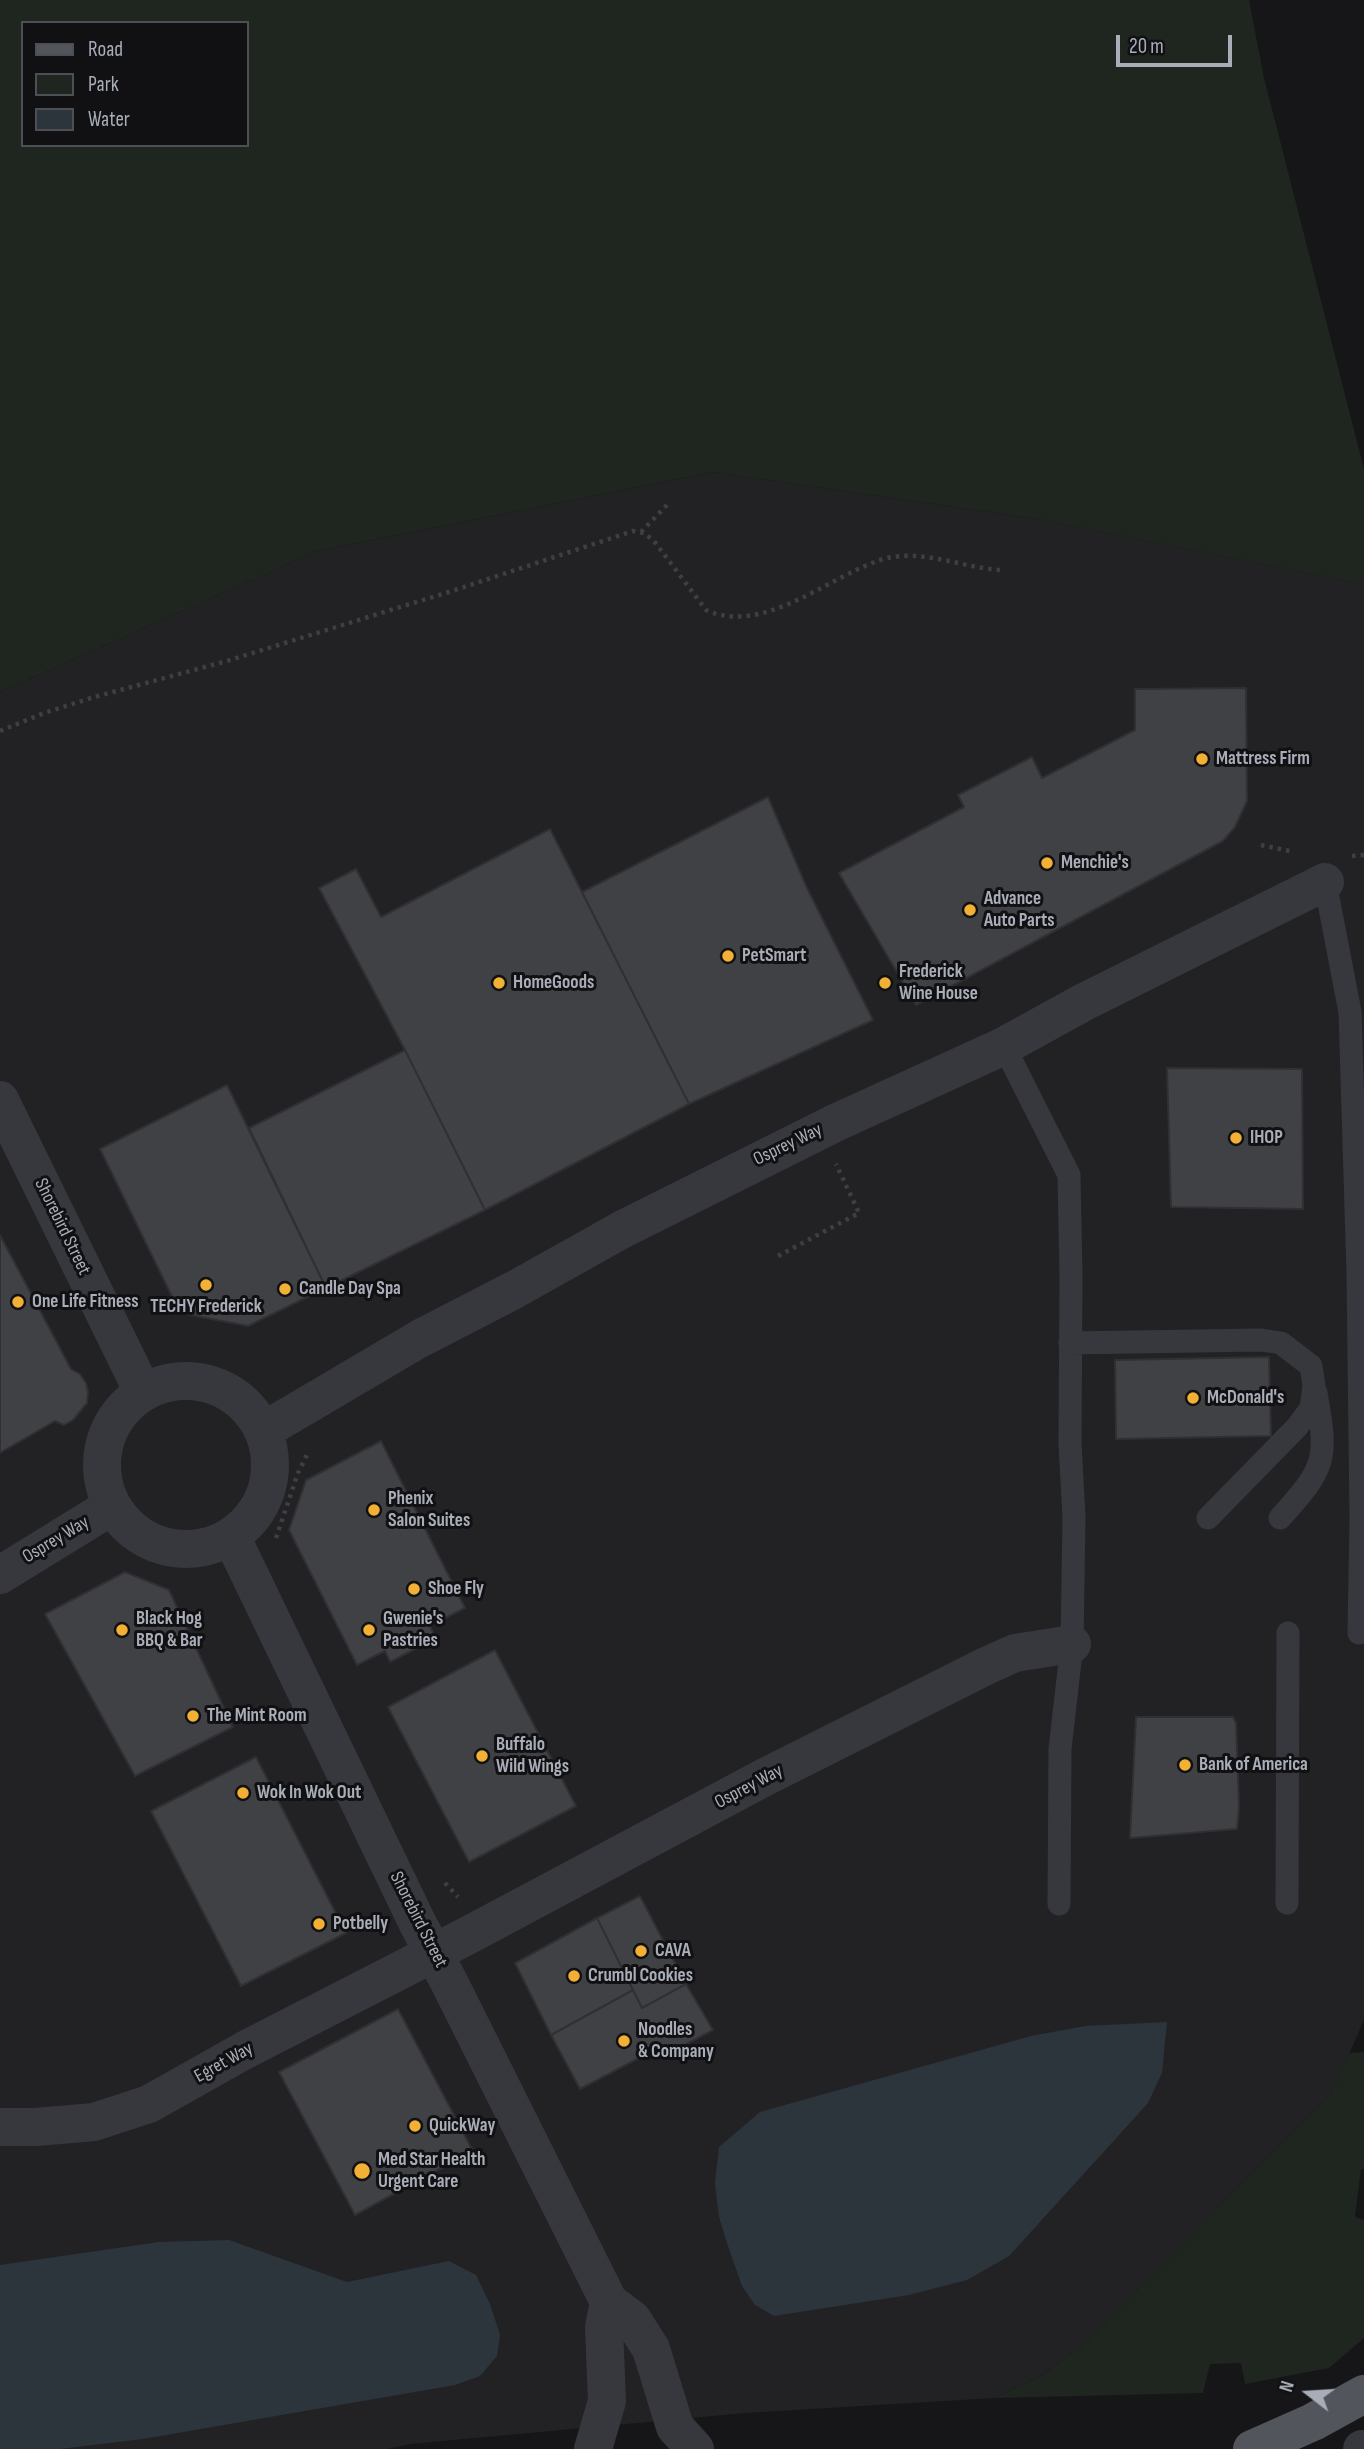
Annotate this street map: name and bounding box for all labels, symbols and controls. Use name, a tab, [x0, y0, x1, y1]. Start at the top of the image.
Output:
legend	[21, 21, 248, 147]
scale bar	[1119, 21, 1234, 65]
text: 20 m	[1129, 34, 1164, 59]
text: Road	[88, 37, 123, 62]
text: Park	[88, 72, 119, 97]
text: Water	[88, 107, 130, 132]
place label: Mattress Firm	[1216, 748, 1310, 770]
marker: Mattress Firm	[1194, 751, 1210, 767]
place label: Menchie's	[1061, 852, 1129, 874]
marker: Menchie's	[1039, 855, 1055, 871]
place label: Advance Auto Parts	[984, 888, 1055, 932]
marker: Advance Auto Parts	[962, 902, 978, 918]
place label: PetSmart	[742, 945, 806, 967]
marker: PetSmart	[720, 948, 736, 964]
place label: Frederick Wine House	[899, 961, 978, 1005]
place label: HomeGoods	[513, 972, 594, 994]
marker: HomeGoods	[491, 975, 507, 991]
marker: Frederick Wine House	[877, 975, 893, 991]
street label: Osprey Way	[750, 1119, 826, 1171]
place label: IHOP	[1250, 1127, 1283, 1149]
marker: IHOP	[1228, 1130, 1244, 1146]
street label: Shorebird Street	[29, 1175, 95, 1279]
marker: TECHY Frederick	[198, 1277, 214, 1293]
place label: Candle Day Spa	[299, 1278, 401, 1300]
marker: Candle Day Spa	[277, 1281, 293, 1297]
place label: One Life Fitness	[32, 1291, 139, 1313]
marker: One Life Fitness	[10, 1294, 26, 1310]
place label: TECHY Frederick	[150, 1296, 262, 1318]
place label: McDonald's	[1207, 1387, 1284, 1409]
marker: McDonald's	[1185, 1390, 1201, 1406]
place label: Phenix Salon Suites	[388, 1488, 470, 1532]
marker: Phenix Salon Suites	[366, 1502, 382, 1518]
street label: Osprey Way	[19, 1511, 93, 1569]
place label: Shoe Fly	[428, 1578, 484, 1600]
marker: Shoe Fly	[406, 1581, 422, 1597]
place label: Black Hog BBQ & Bar	[136, 1608, 203, 1652]
place label: Gwenie's Pastries	[383, 1608, 443, 1652]
marker: Black Hog BBQ & Bar	[114, 1622, 130, 1638]
marker: Gwenie's Pastries	[361, 1622, 377, 1638]
place label: The Mint Room	[207, 1705, 307, 1727]
marker: The Mint Room	[185, 1708, 201, 1724]
place label: Buffalo Wild Wings	[496, 1734, 569, 1778]
marker: Buffalo Wild Wings	[474, 1748, 490, 1764]
place label: Bank of America	[1199, 1754, 1308, 1776]
marker: Bank of America	[1177, 1757, 1193, 1773]
street label: Osprey Way	[711, 1760, 787, 1814]
place label: Wok In Wok Out	[257, 1782, 361, 1804]
marker: Wok In Wok Out	[235, 1785, 251, 1801]
street label: Shorebird Street	[384, 1868, 452, 1972]
place label: Potbelly	[333, 1913, 388, 1935]
marker: Potbelly	[311, 1916, 327, 1932]
place label: CAVA	[655, 1940, 691, 1962]
marker: CAVA	[633, 1943, 649, 1959]
place label: Crumbl Cookies	[588, 1965, 693, 1987]
marker: Crumbl Cookies	[566, 1968, 582, 1984]
place label: Noodles & Company	[638, 2019, 714, 2063]
marker: Noodles & Company	[616, 2033, 632, 2049]
street label: Egret Way	[191, 2038, 257, 2088]
place label: QuickWay	[429, 2115, 495, 2137]
marker: QuickWay	[407, 2118, 423, 2134]
place label: Med Star Health Urgent Care	[378, 2149, 485, 2193]
marker: Med Star Health Urgent Care	[352, 2161, 372, 2181]
north arrow	[1273, 2358, 1343, 2428]
text: N	[1275, 2378, 1300, 2395]

